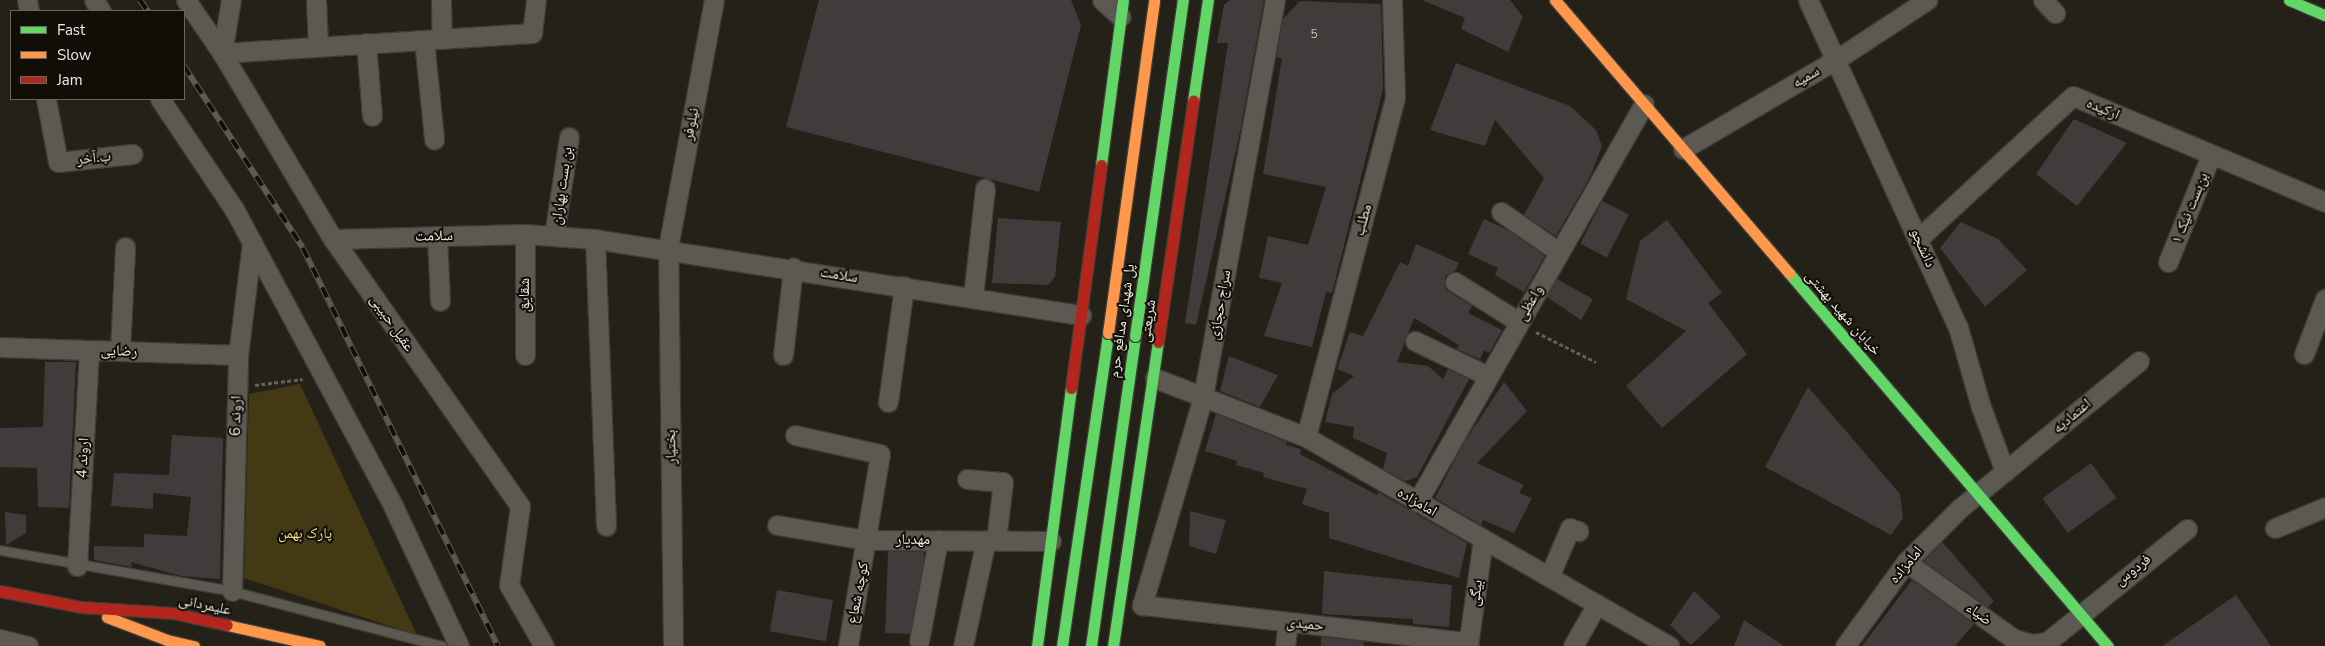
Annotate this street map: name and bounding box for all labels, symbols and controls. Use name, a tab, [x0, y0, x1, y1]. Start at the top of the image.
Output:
legend	[10, 10, 185, 100]
text: Fast	[57, 20, 85, 40]
house number: 5	[1310, 28, 1318, 42]
text: Slow	[57, 45, 91, 65]
street label: سمیه	[1789, 62, 1823, 92]
text: Jam	[57, 70, 83, 90]
street label: ارکیده	[2084, 94, 2122, 124]
street label: نیلوفر	[679, 106, 703, 142]
street label: بن بست بهاران	[548, 146, 576, 226]
street label: ب.آخر	[76, 147, 112, 169]
street label: بن‌بست نیک ۱	[2168, 170, 2212, 246]
street label: مطلب	[1350, 202, 1376, 238]
street label: دانشجو	[1906, 226, 1940, 270]
street label: سلامت	[415, 227, 453, 245]
street label: سلامت	[819, 263, 859, 287]
street label: پل شهدای مدافع حرم	[1105, 263, 1139, 379]
street label: خیابان شهید بهشتی	[1801, 267, 1885, 359]
street label: سراج حجازی	[1205, 268, 1235, 342]
street label: شقایق	[516, 278, 534, 312]
street label: واعظی	[1513, 282, 1547, 324]
street label: عقیل حبیبی	[366, 291, 418, 355]
street label: شریعتی	[1136, 298, 1160, 344]
street label: رضایی	[100, 341, 138, 361]
street label: اعتمادیه	[2049, 395, 2095, 437]
street label: اروند 6	[227, 396, 245, 436]
street label: بختیار	[662, 430, 680, 464]
street label: اروند 4	[73, 437, 93, 479]
street label: امامزاده	[1394, 483, 1440, 521]
park label: پارک بهمن	[278, 525, 332, 543]
street label: مهدیار	[896, 531, 930, 549]
street label: امامزاده	[1885, 543, 1927, 587]
street label: فردوس	[2111, 550, 2155, 590]
street label: کوچه شعاع	[843, 561, 873, 625]
street label: بیگی	[1465, 579, 1487, 607]
street label: علیمردانی	[177, 591, 233, 619]
street label: ضیاء	[1963, 599, 1995, 629]
street label: حمیدی	[1285, 613, 1325, 635]

